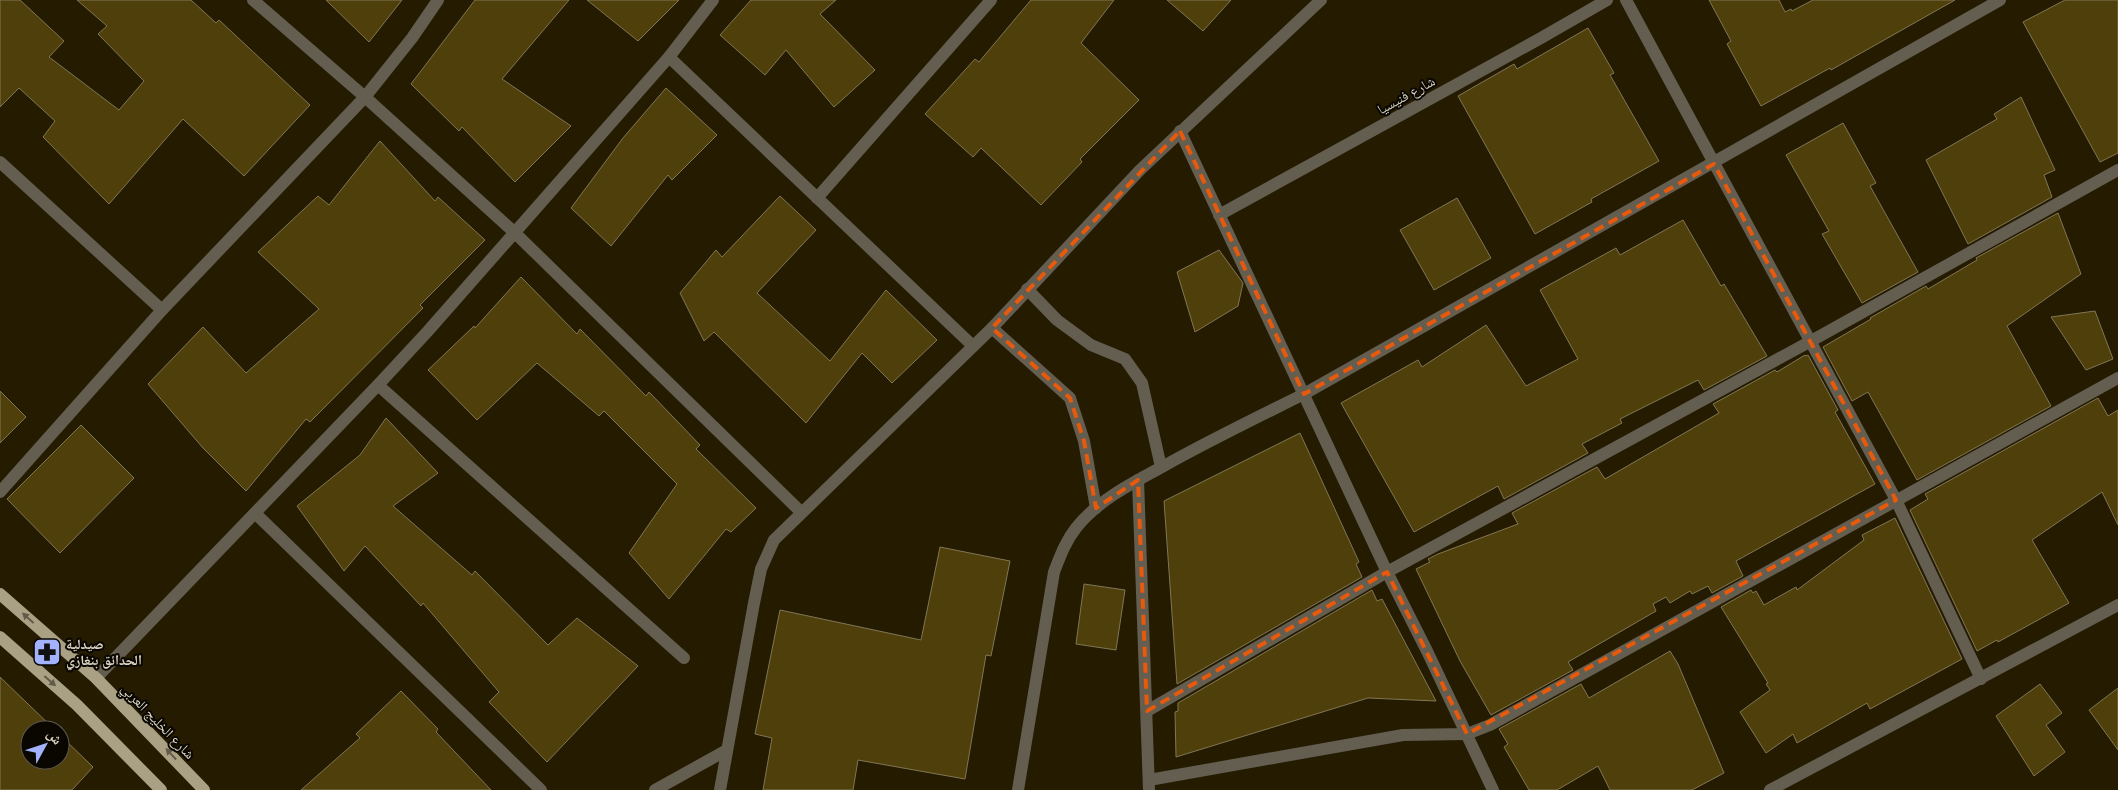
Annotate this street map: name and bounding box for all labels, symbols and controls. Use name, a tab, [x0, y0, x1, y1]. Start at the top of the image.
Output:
street label: شارع فنيسيا	[1374, 72, 1438, 119]
one-way arrow	[23, 612, 35, 624]
place label: صيدلية الحدائق بنغازي	[66, 635, 142, 671]
pharmacy icon: صيدلية الحدائق بنغازي	[32, 637, 62, 667]
one-way arrow	[43, 675, 55, 687]
street label: شارع الخليج العربي	[115, 679, 199, 764]
north arrow	[20, 720, 70, 770]
text: ش	[43, 725, 67, 749]
one-way arrow	[165, 749, 177, 761]

